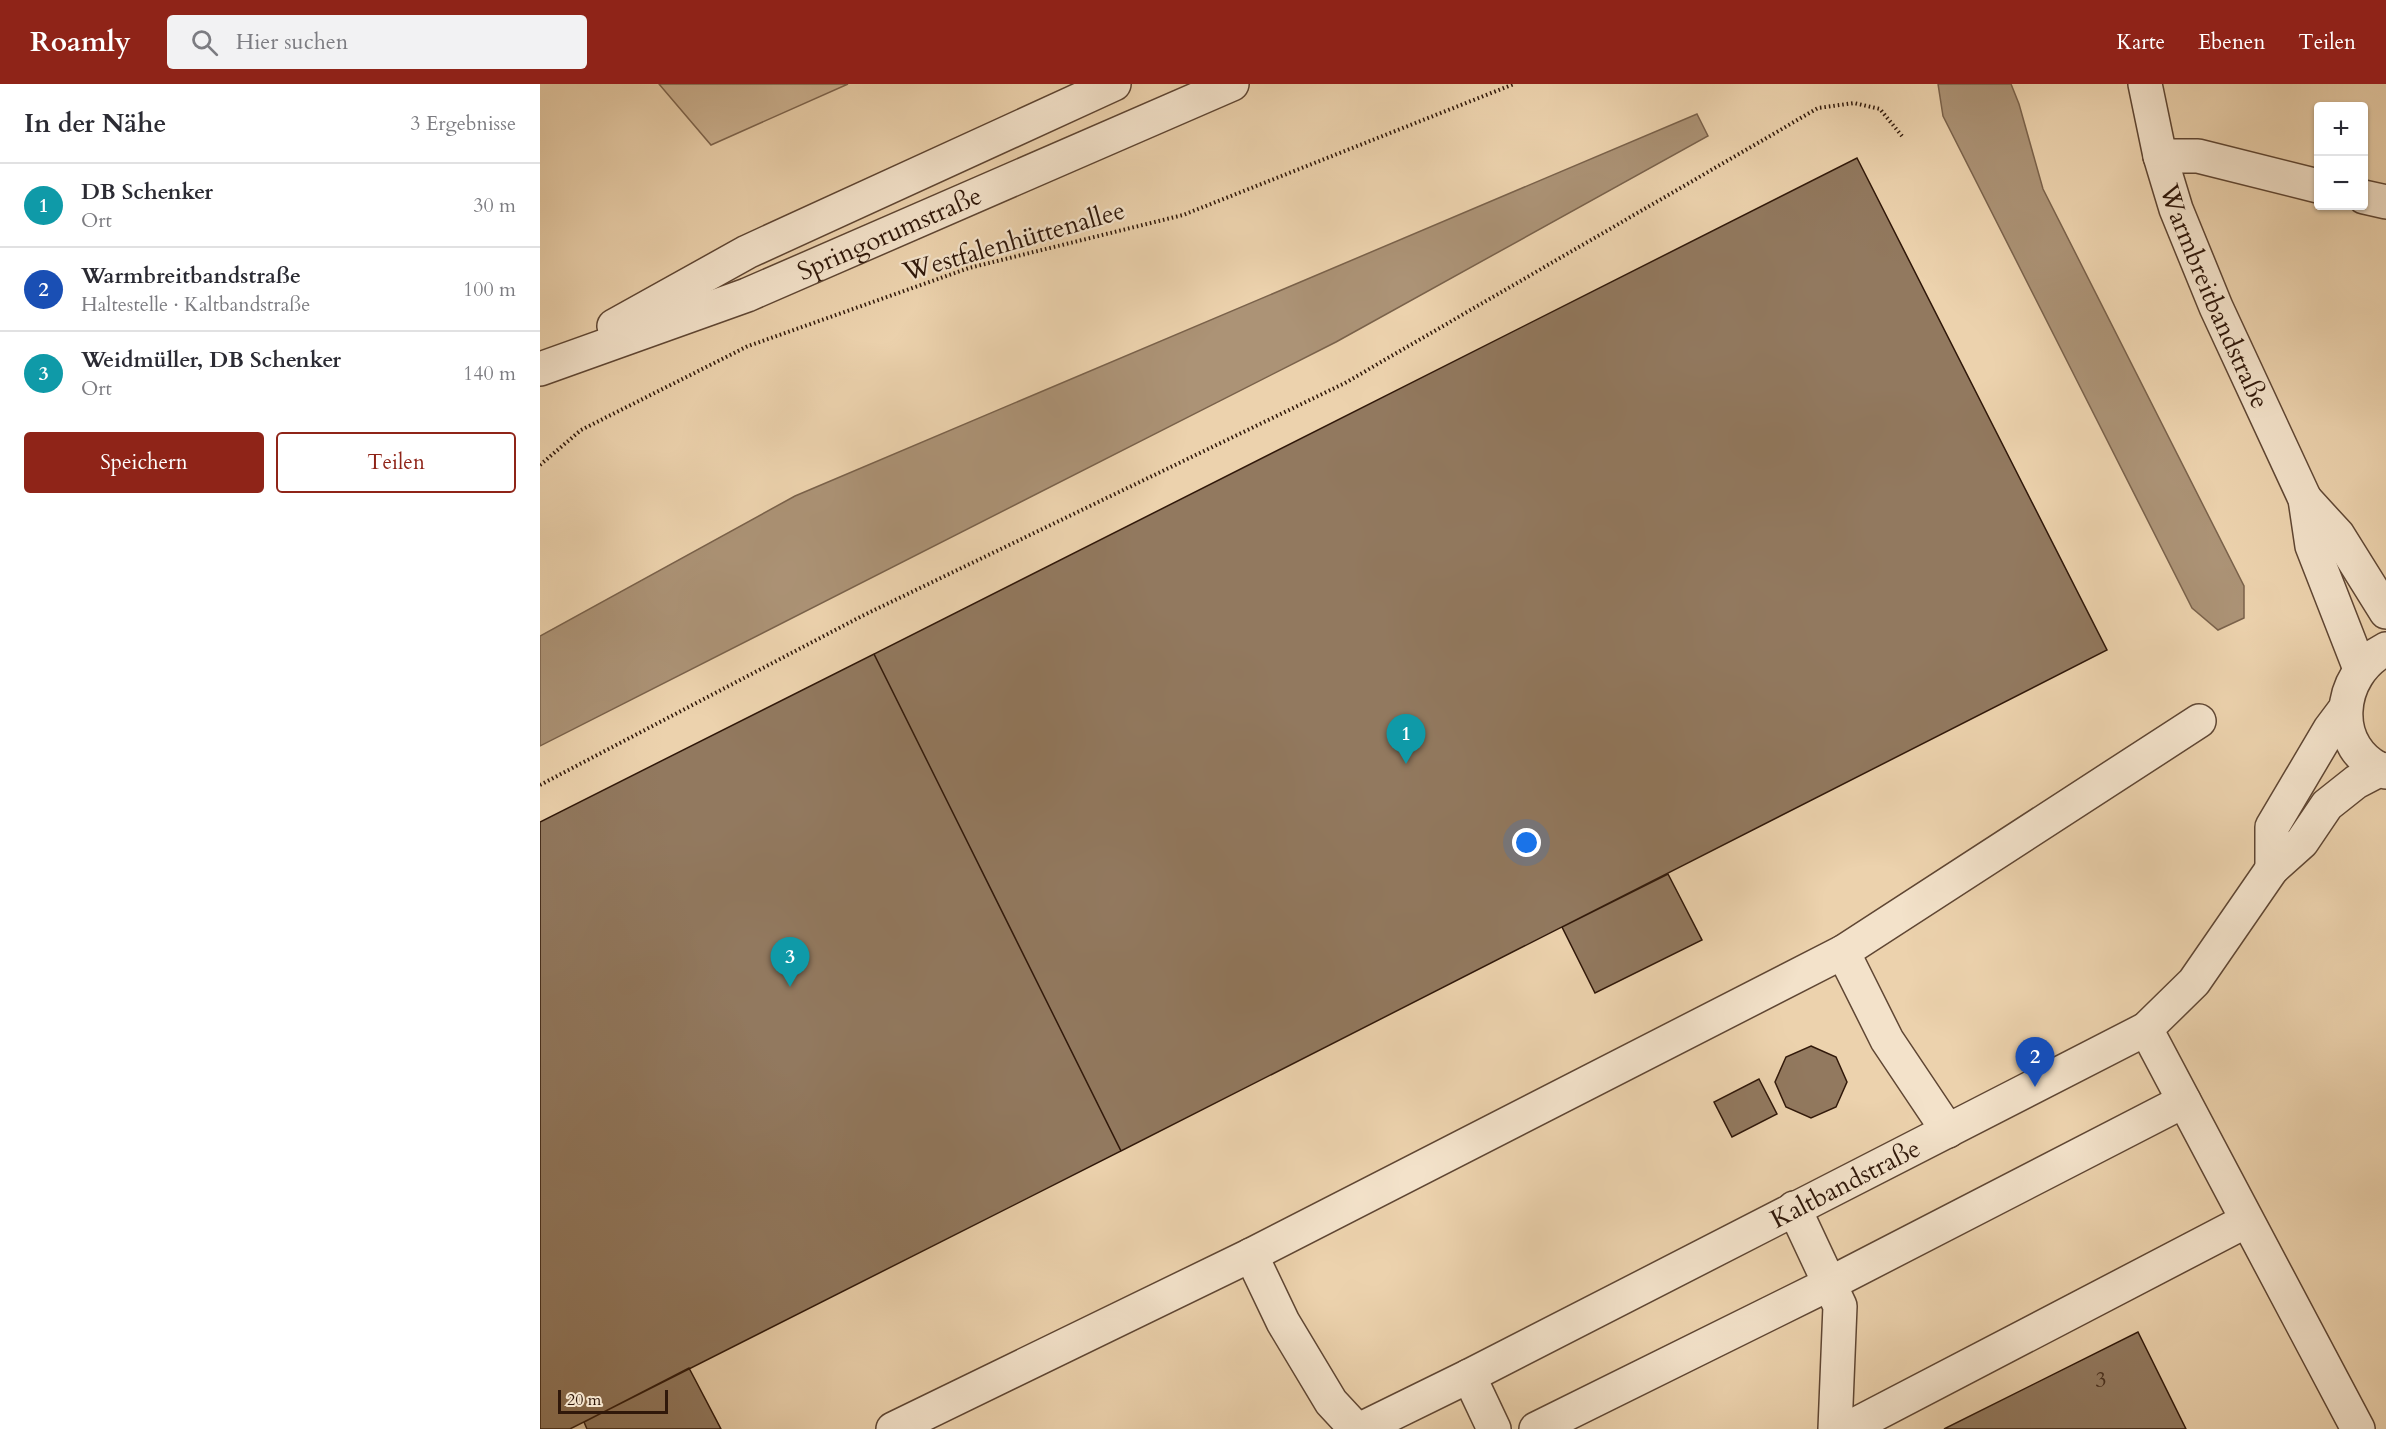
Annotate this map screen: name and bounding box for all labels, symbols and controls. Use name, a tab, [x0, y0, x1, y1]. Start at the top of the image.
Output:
search box	[167, 15, 587, 69]
text: Roamly	[30, 23, 131, 61]
icon: search	[188, 26, 221, 59]
text: Hier suchen	[236, 27, 348, 57]
text: Karte	[2117, 28, 2165, 57]
text: Ebenen	[2198, 28, 2265, 57]
text: Teilen	[2298, 28, 2356, 57]
map controls	[2314, 102, 2368, 210]
button: +	[2314, 102, 2368, 156]
text: In der Nähe	[24, 106, 166, 141]
text: 3 Ergebnisse	[410, 110, 516, 137]
button: −	[2314, 156, 2368, 210]
text: DB Schenker	[81, 177, 213, 207]
street label: Springorumstraße	[792, 178, 987, 289]
street label: Warmbreitbandstraße	[2152, 179, 2278, 414]
text: 1	[38, 192, 49, 219]
text: 30 m	[473, 192, 516, 219]
street label: Westfalenhüttenallee	[898, 193, 1129, 290]
text: Ort	[81, 207, 112, 234]
text: Warmbreitbandstraße	[81, 261, 301, 291]
text: 2	[38, 276, 49, 303]
text: 100 m	[463, 276, 516, 303]
text: Haltestelle · Kaltbandstraße	[81, 291, 310, 318]
text: Weidmüller, DB Schenker	[81, 345, 341, 375]
text: 3	[38, 360, 49, 387]
text: 140 m	[463, 360, 516, 387]
text: Ort	[81, 375, 112, 402]
button: Speichern	[24, 432, 264, 493]
button: Teilen	[276, 432, 516, 493]
pin: 1	[1386, 714, 1426, 764]
your location	[1512, 828, 1541, 857]
pin: 3	[770, 938, 810, 987]
pin: 2	[2016, 1038, 2054, 1087]
street label: Kaltbandstraße	[1764, 1130, 1926, 1236]
house number: 3	[2095, 1365, 2107, 1395]
scale bar	[558, 1387, 668, 1414]
text: 20 m	[567, 1389, 601, 1411]

